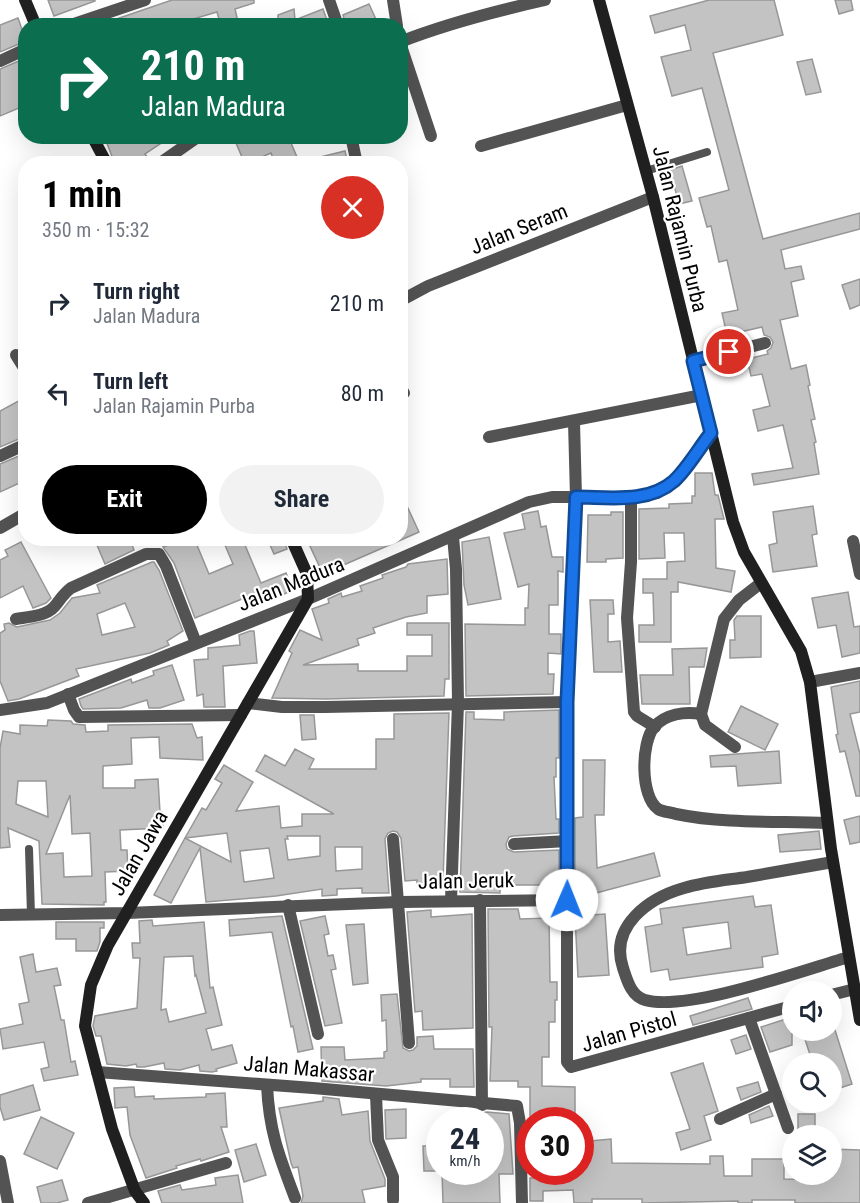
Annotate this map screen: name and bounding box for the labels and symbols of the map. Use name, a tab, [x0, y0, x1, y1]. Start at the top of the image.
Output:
street label: Jalan Rajamin Purba	[648, 143, 712, 315]
street label: Jalan Seram	[467, 199, 571, 259]
pin	[703, 326, 754, 377]
street label: Jalan Madura	[234, 552, 348, 616]
street label: Jalan Jawa	[105, 806, 173, 900]
street label: Jalan Jeruk	[418, 868, 515, 894]
position arrow	[535, 868, 599, 932]
street label: Jalan Pistol	[579, 1007, 679, 1057]
street label: Jalan Makassar	[243, 1051, 375, 1087]
speed limit sign: 30	[516, 1107, 594, 1185]

